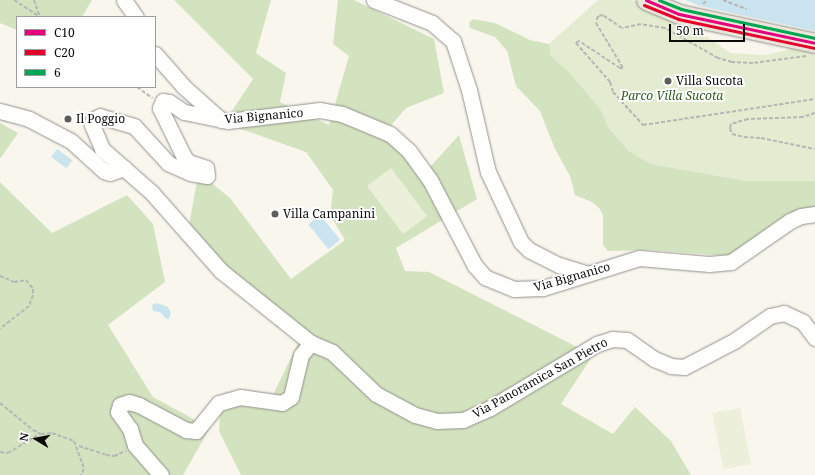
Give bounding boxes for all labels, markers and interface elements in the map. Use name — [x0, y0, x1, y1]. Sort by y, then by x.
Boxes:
legend — [16, 16, 156, 88]
scale bar — [671, 16, 747, 42]
text: 50 m — [676, 22, 704, 39]
text: C10 — [54, 24, 75, 41]
text: C20 — [54, 44, 75, 61]
text: 6 — [54, 64, 61, 81]
place label: Villa Sucota — [676, 74, 743, 88]
marker: Villa Sucota — [663, 76, 673, 86]
park label: Parco Villa Sucota — [621, 89, 723, 103]
street label: Via Bignanico — [224, 105, 304, 127]
place label: Il Poggio — [76, 112, 125, 126]
marker: Il Poggio — [63, 114, 73, 124]
place label: Villa Campanini — [283, 207, 375, 221]
marker: Villa Campanini — [270, 209, 280, 219]
street label: Via Bignanico — [532, 259, 612, 295]
street label: Via Panoramica San Pietro — [470, 335, 610, 421]
north arrow — [16, 419, 56, 459]
text: N — [16, 431, 32, 442]

